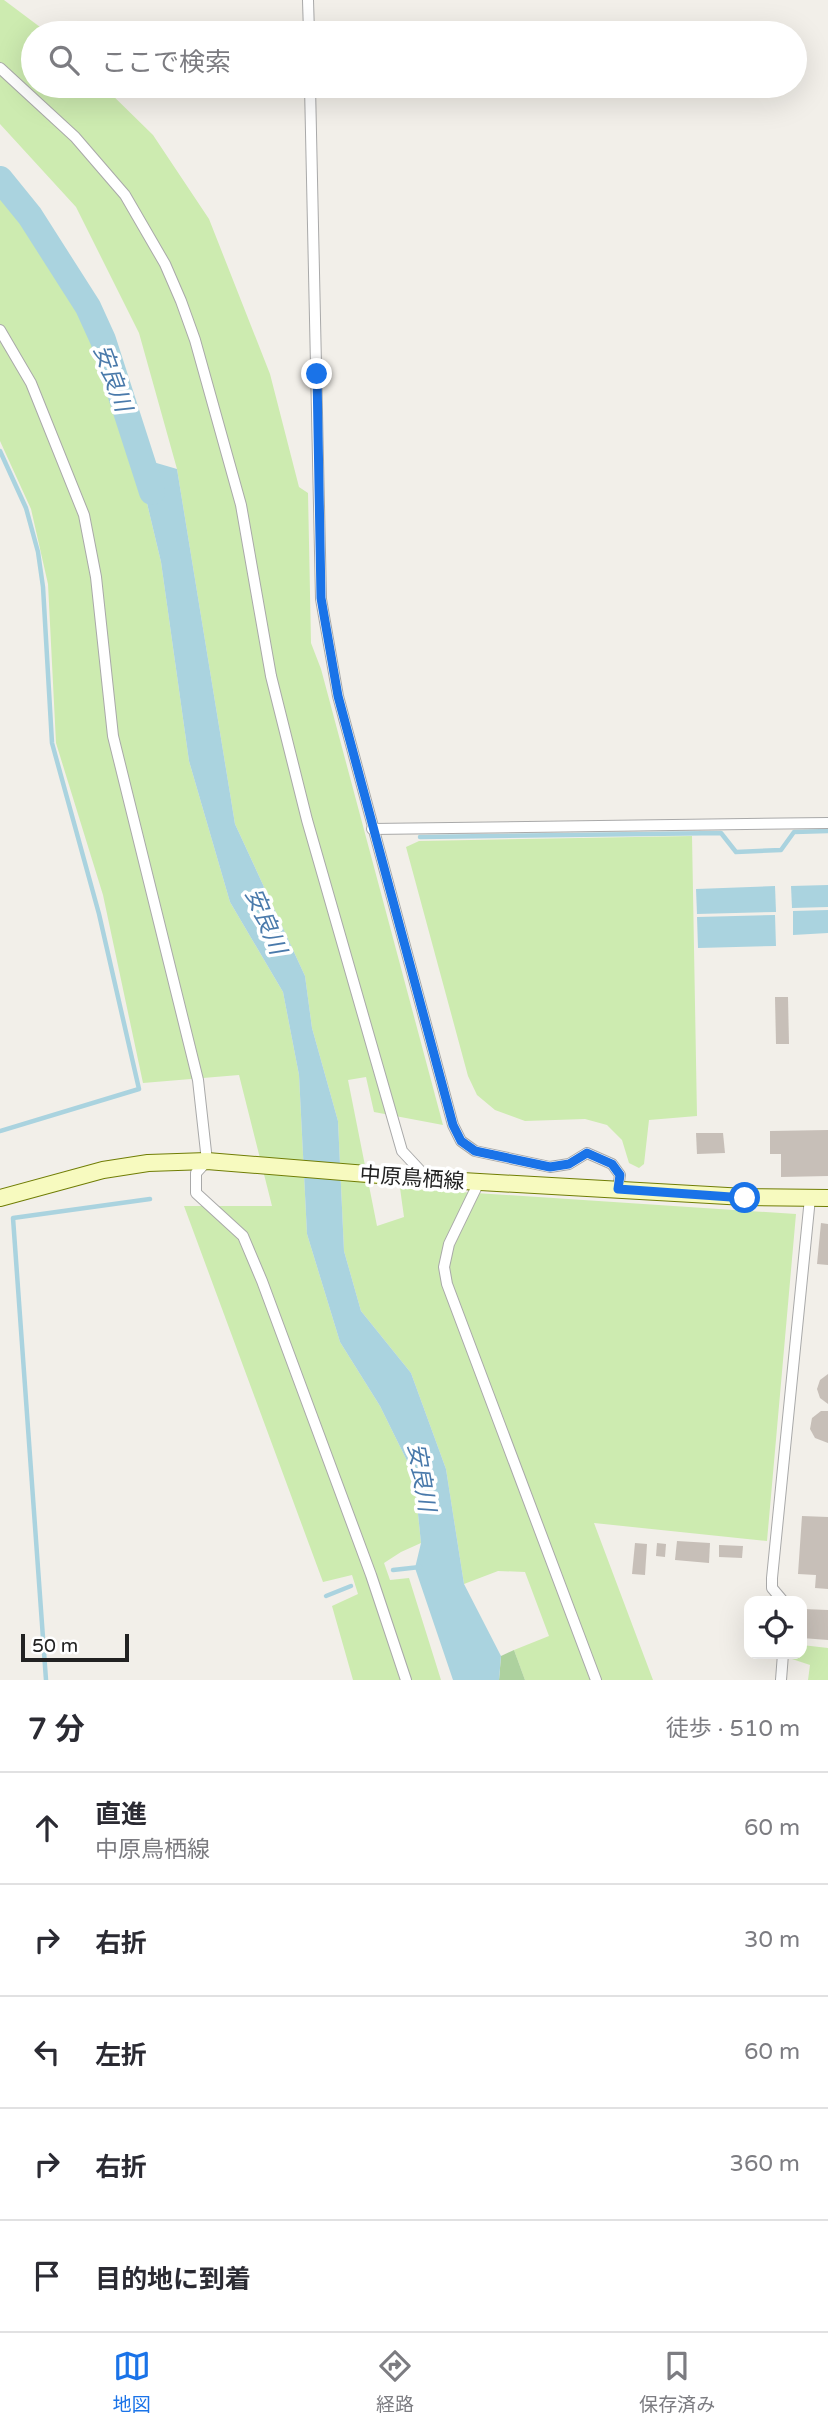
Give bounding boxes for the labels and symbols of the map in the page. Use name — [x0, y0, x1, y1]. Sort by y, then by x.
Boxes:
water label: 安良川 — [87, 341, 138, 418]
route end — [301, 358, 332, 389]
water label: 安良川 — [239, 884, 293, 961]
street label: 中原鳥栖線 — [359, 1162, 465, 1195]
route start — [729, 1182, 760, 1213]
water label: 安良川 — [401, 1441, 441, 1517]
scale bar — [21, 1631, 130, 1663]

